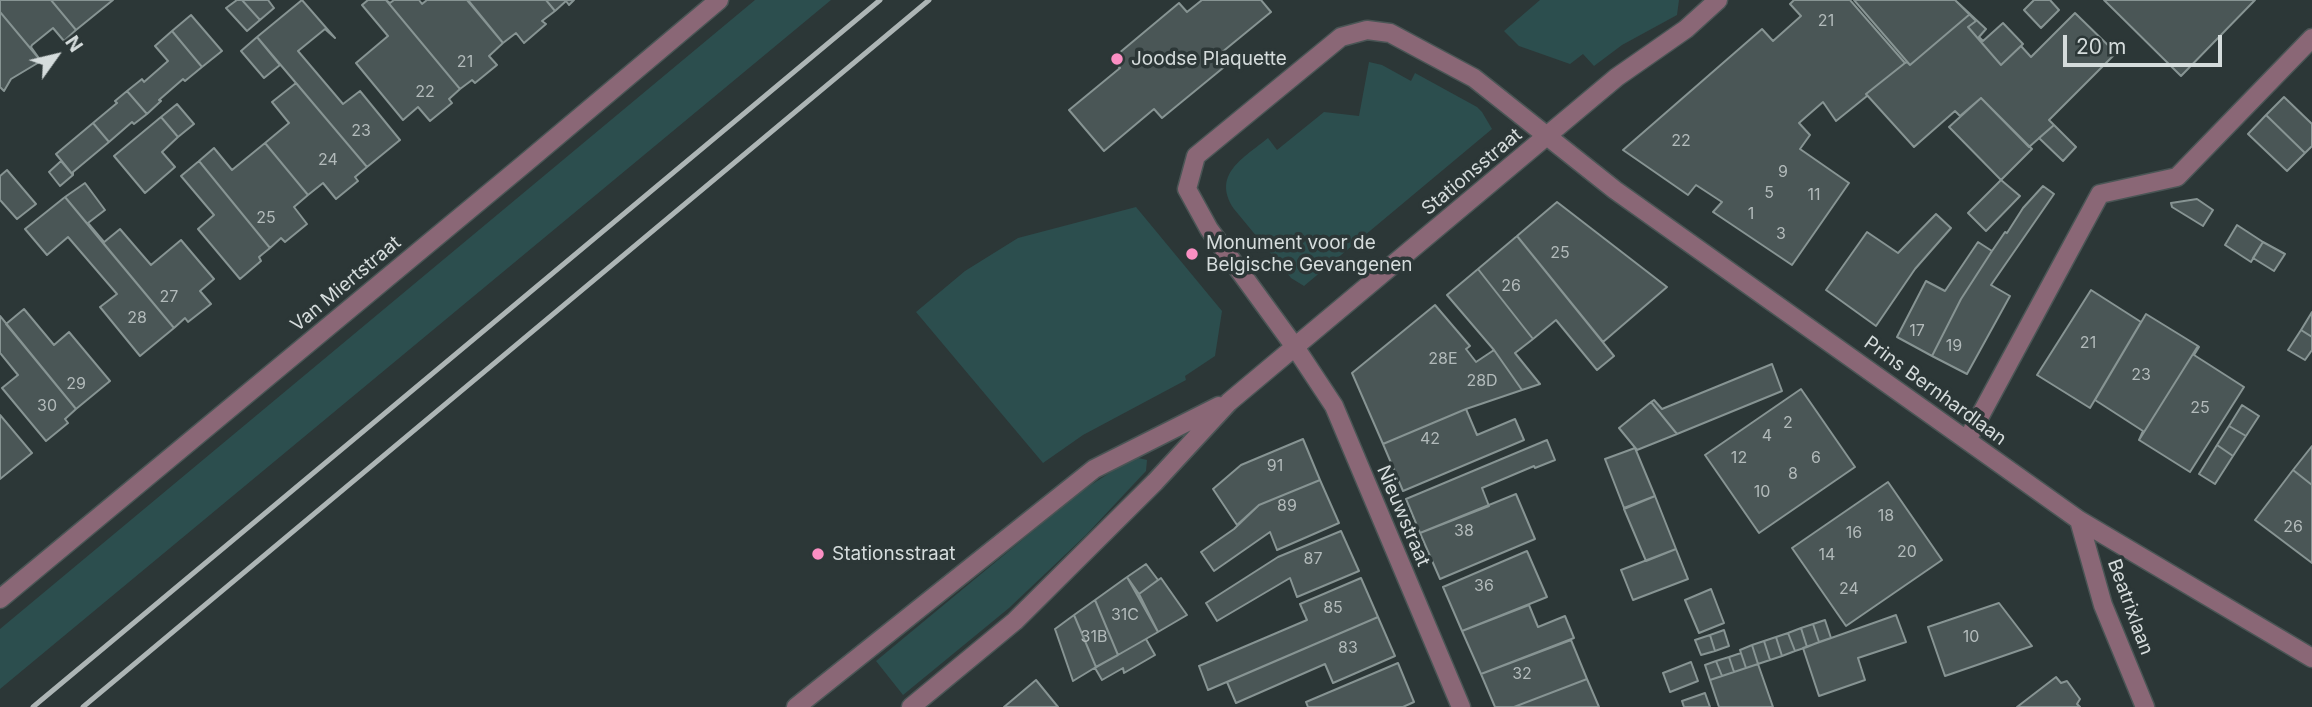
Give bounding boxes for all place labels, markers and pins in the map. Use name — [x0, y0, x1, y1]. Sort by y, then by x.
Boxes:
place label: Joodse Plaquette — [1131, 48, 1287, 70]
marker: Joodse Plaquette — [1109, 51, 1125, 67]
place label: Monument voor de Belgische Gevangenen — [1206, 232, 1413, 276]
marker: Monument voor de Belgische Gevangenen — [1184, 246, 1200, 262]
place label: Stationsstraat — [832, 543, 956, 565]
marker: Stationsstraat — [810, 546, 826, 562]

